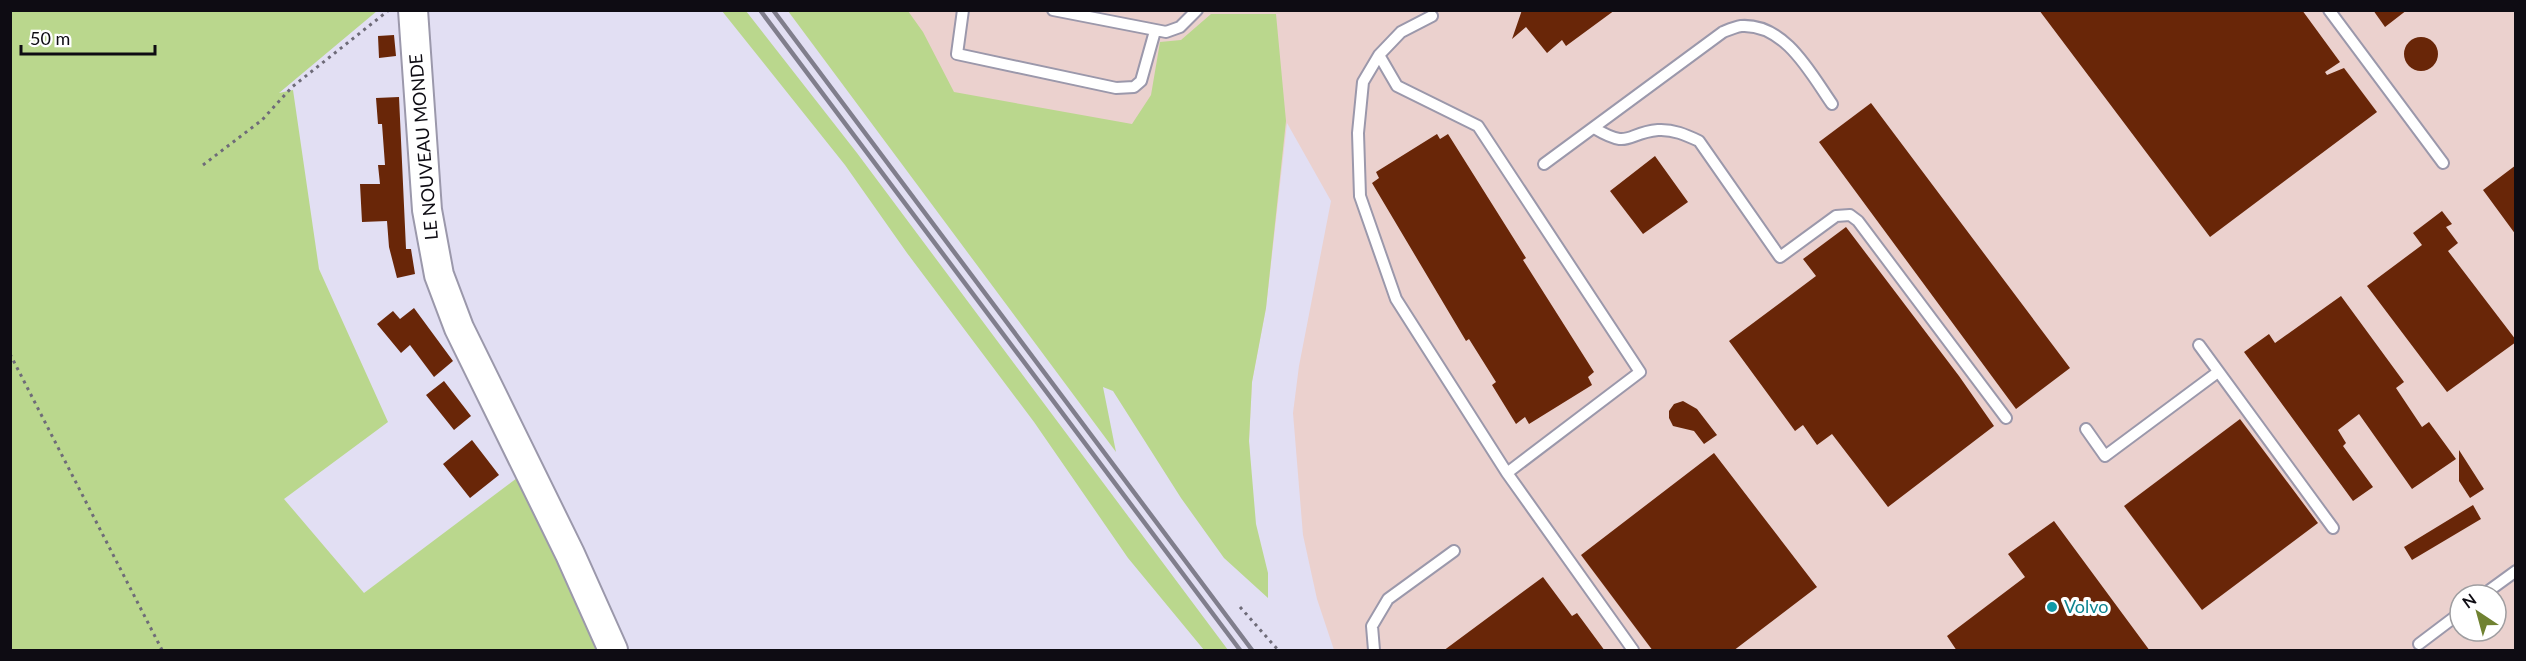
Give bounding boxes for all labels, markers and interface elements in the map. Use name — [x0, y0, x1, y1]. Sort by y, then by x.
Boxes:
scale bar — [21, 18, 154, 56]
text: 50 m — [30, 27, 70, 49]
street label: LE NOUVEAU MONDE — [404, 53, 442, 241]
north arrow — [2448, 583, 2508, 643]
text: N — [2458, 589, 2479, 612]
place label: Volvo — [2064, 595, 2109, 617]
marker: Volvo — [2045, 600, 2059, 614]

